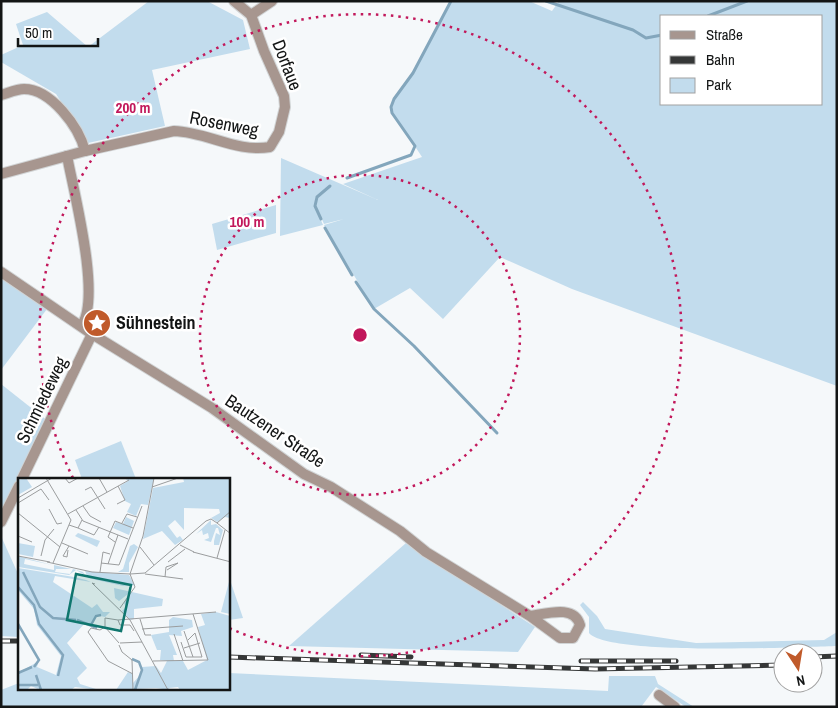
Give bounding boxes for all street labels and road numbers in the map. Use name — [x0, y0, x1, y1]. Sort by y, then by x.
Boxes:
street label: Dorfaue — [266, 36, 309, 94]
street label: Rosenweg — [187, 105, 261, 143]
street label: Schmiedeweg — [10, 352, 74, 447]
street label: Bautzener Straße — [220, 388, 330, 473]

